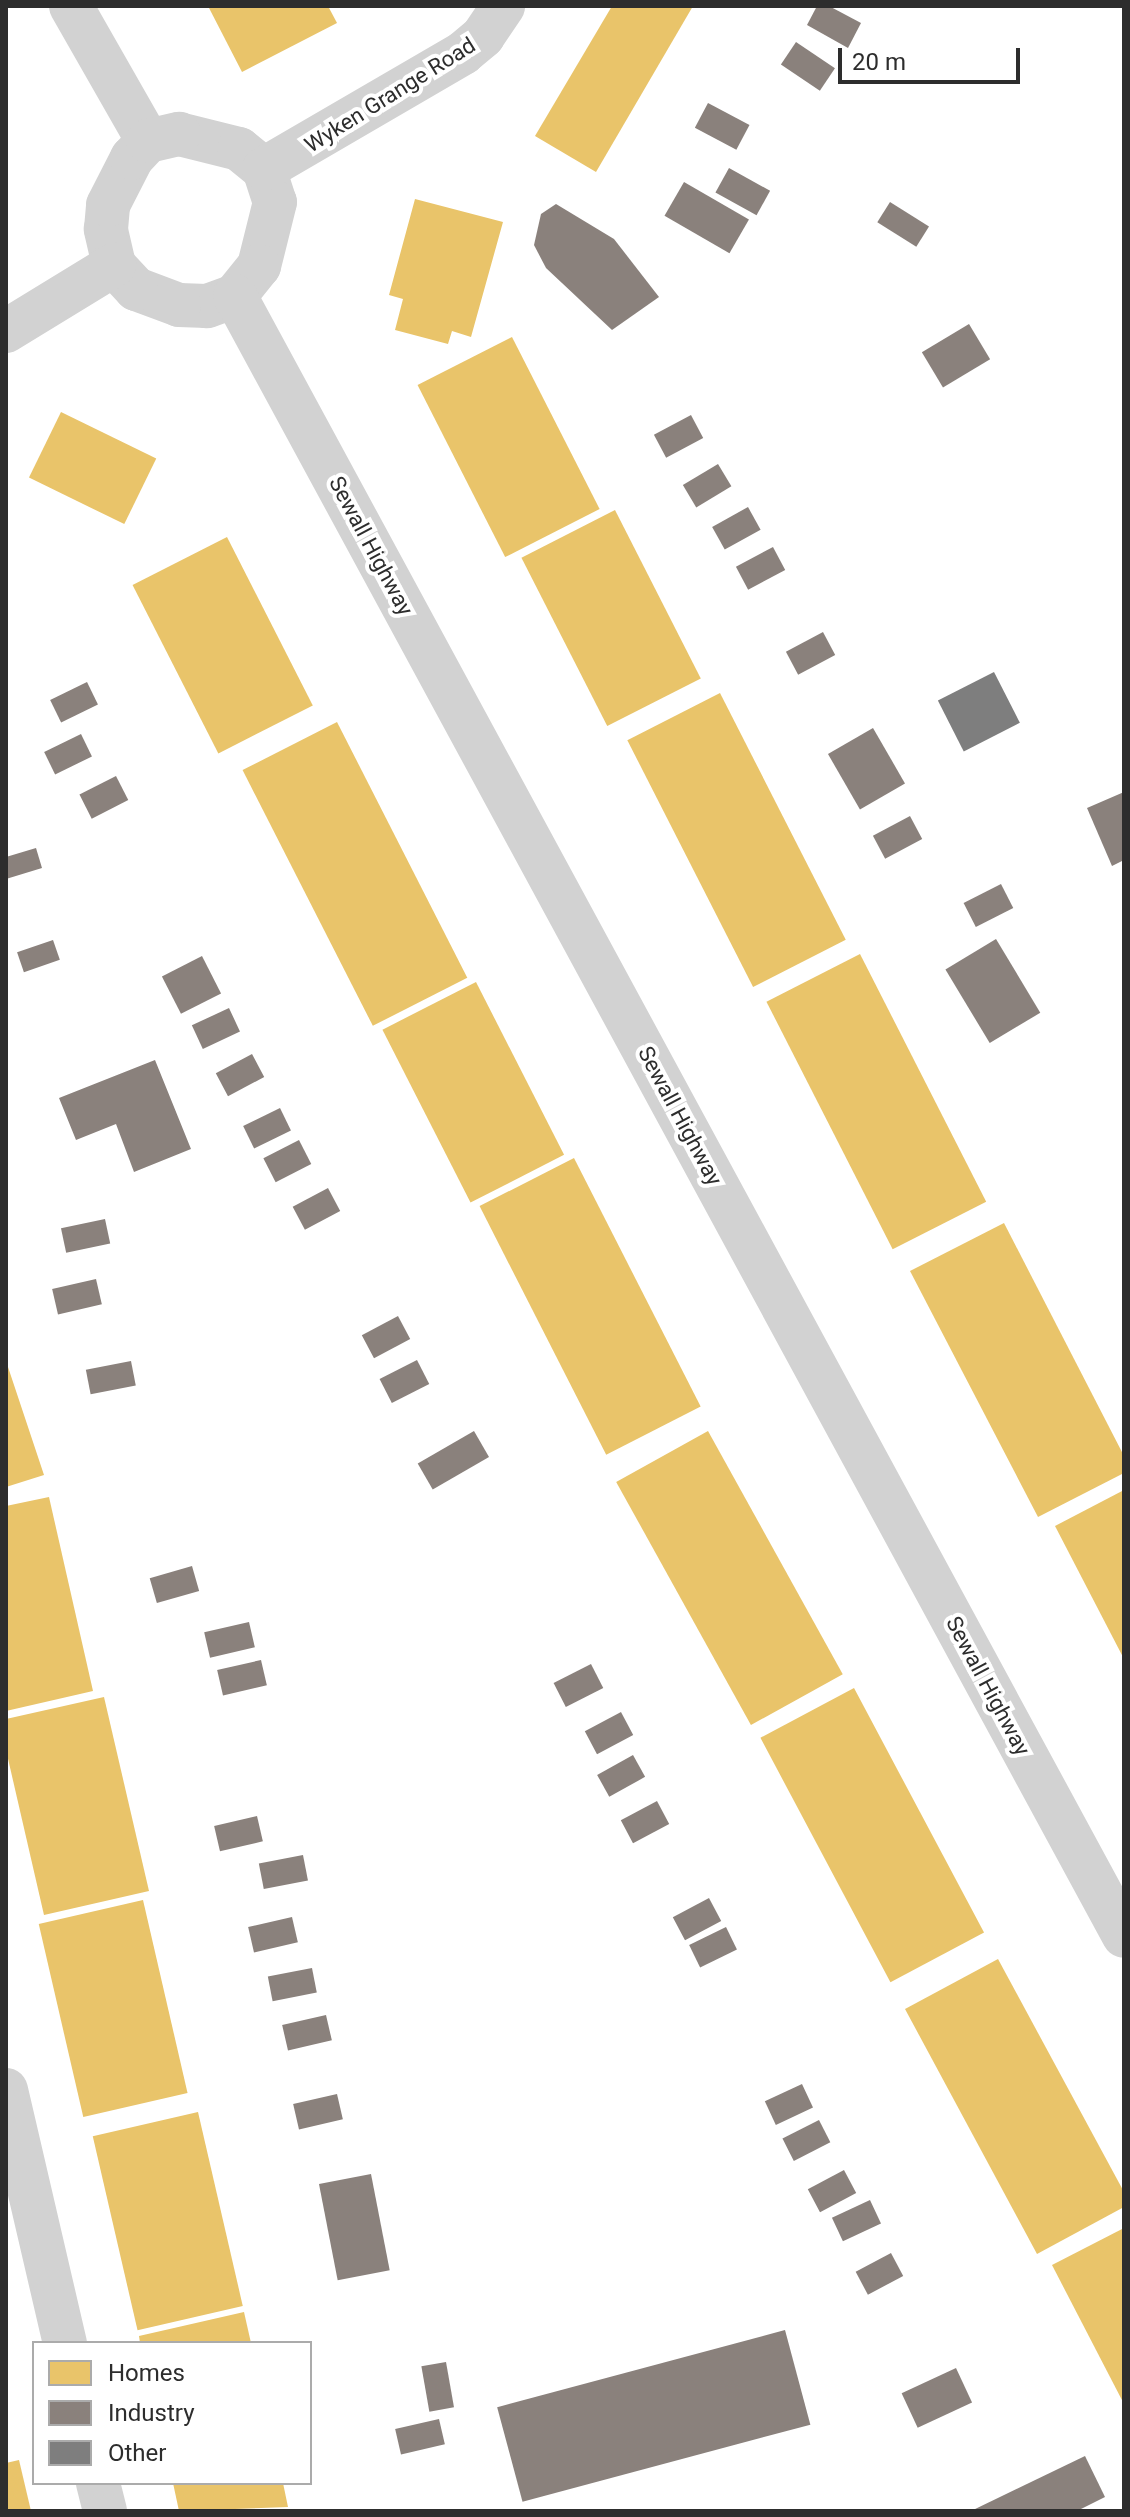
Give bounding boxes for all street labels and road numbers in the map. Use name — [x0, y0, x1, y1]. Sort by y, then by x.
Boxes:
street label: Wyken Grange Road — [300, 32, 480, 158]
street label: Sewall Highway — [323, 472, 419, 620]
street label: Sewall Highway — [632, 1042, 728, 1190]
street label: Sewall Highway — [940, 1612, 1036, 1760]

